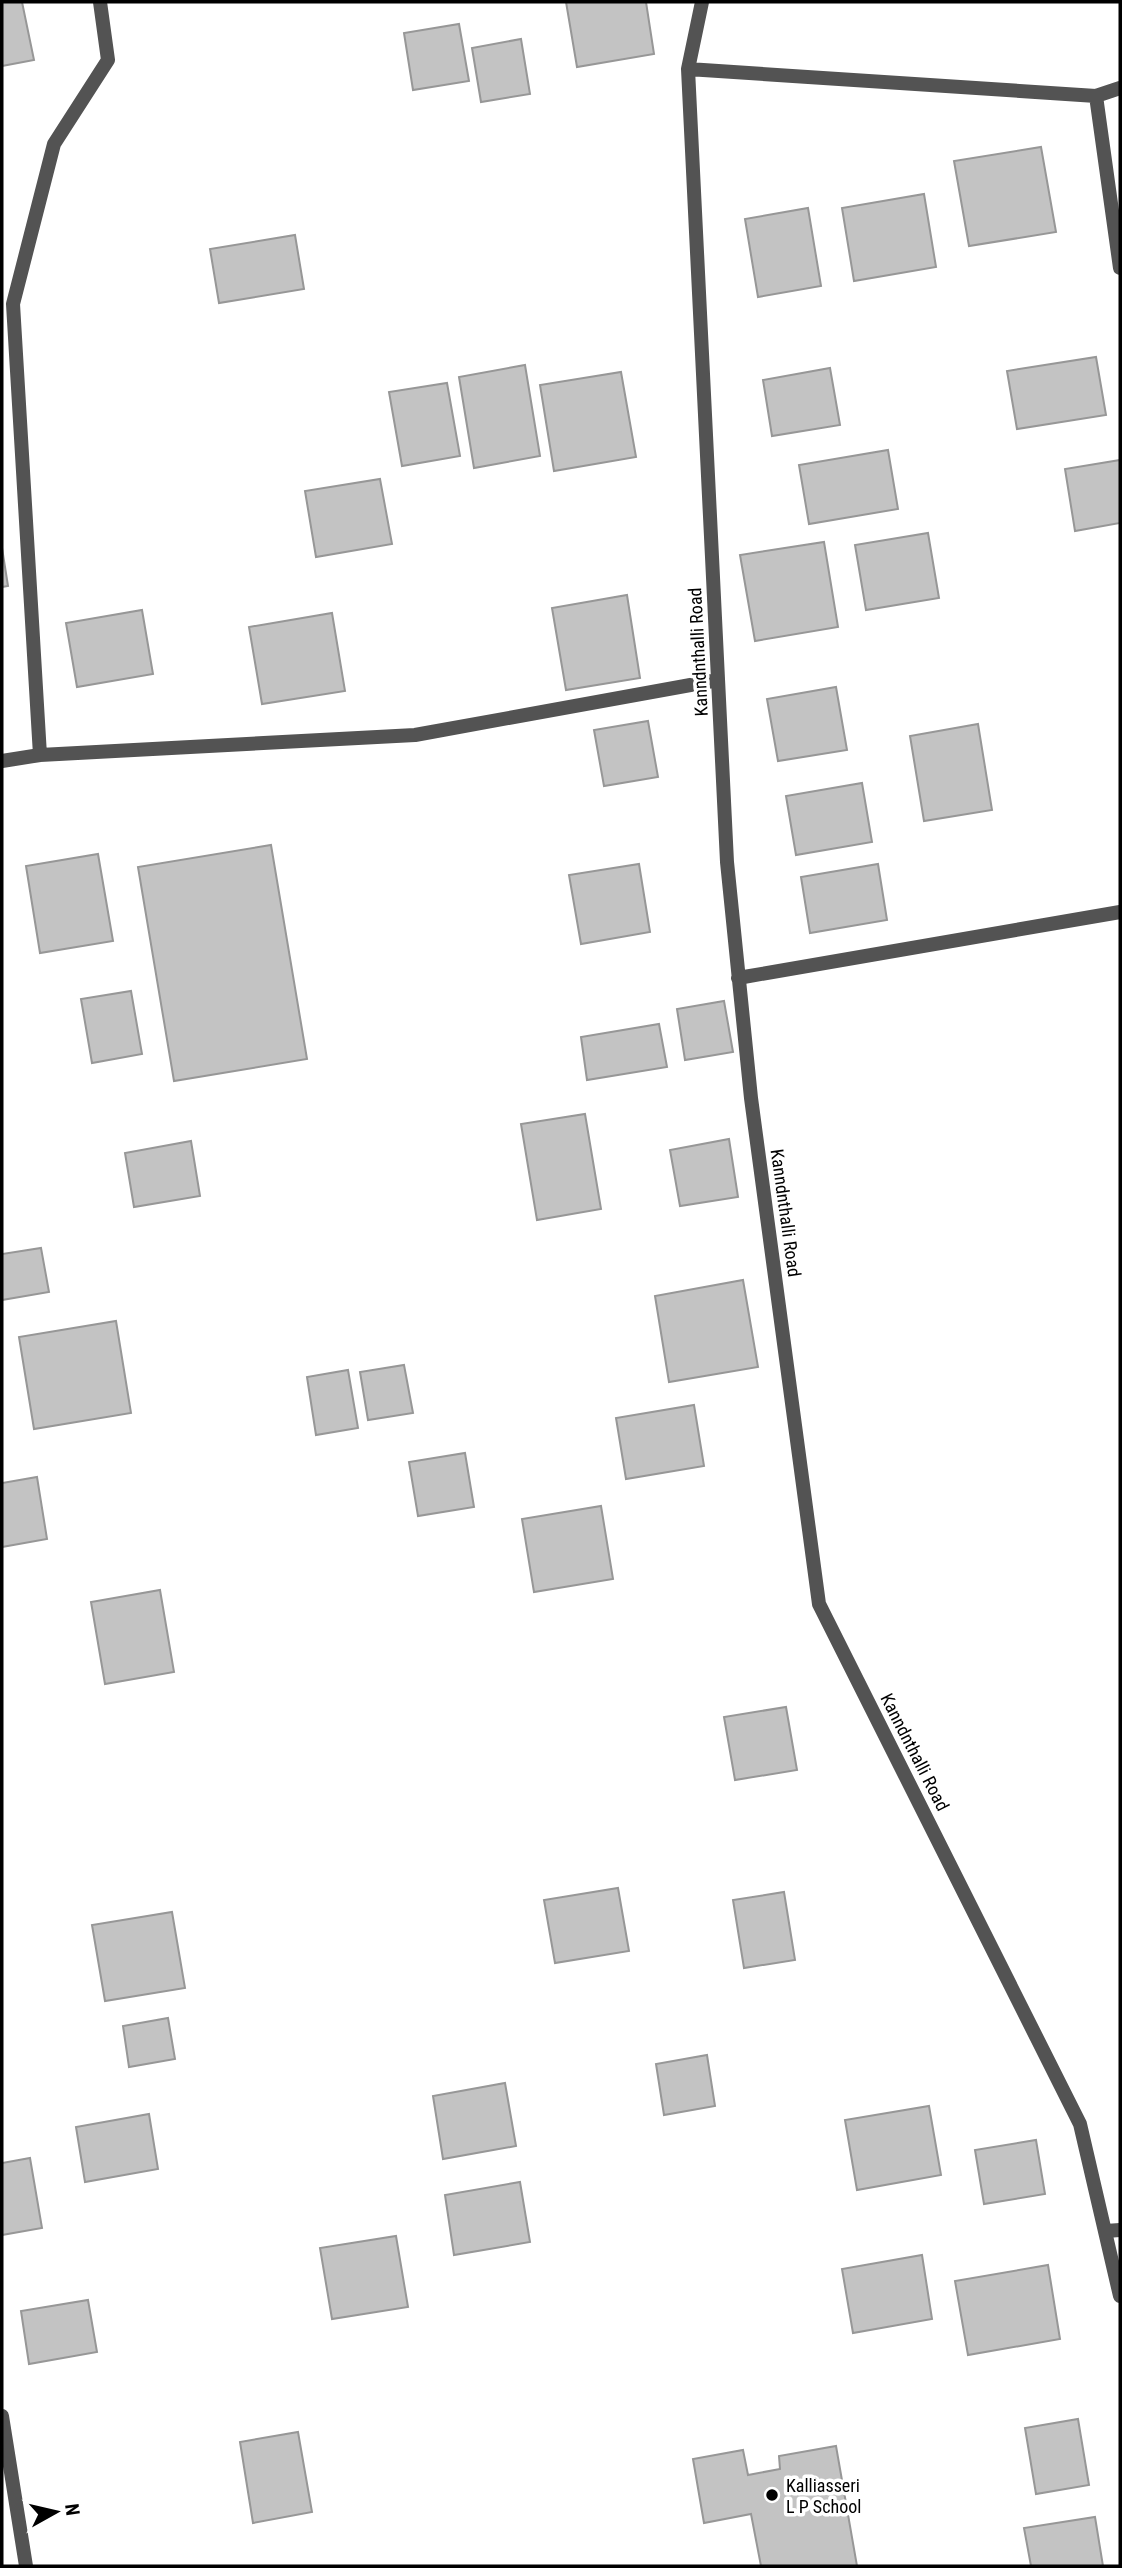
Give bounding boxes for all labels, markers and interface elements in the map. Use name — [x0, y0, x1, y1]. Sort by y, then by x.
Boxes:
street label: Kanndnthalli Road — [684, 587, 712, 717]
street label: Kanndnthalli Road — [767, 1148, 805, 1278]
street label: Kanndnthalli Road — [876, 1690, 954, 1814]
place label: Kalliasseri L P School — [786, 2475, 861, 2517]
north arrow — [21, 2477, 91, 2547]
marker: Kalliasseri L P School — [764, 2487, 780, 2503]
text: N — [60, 2502, 85, 2517]

